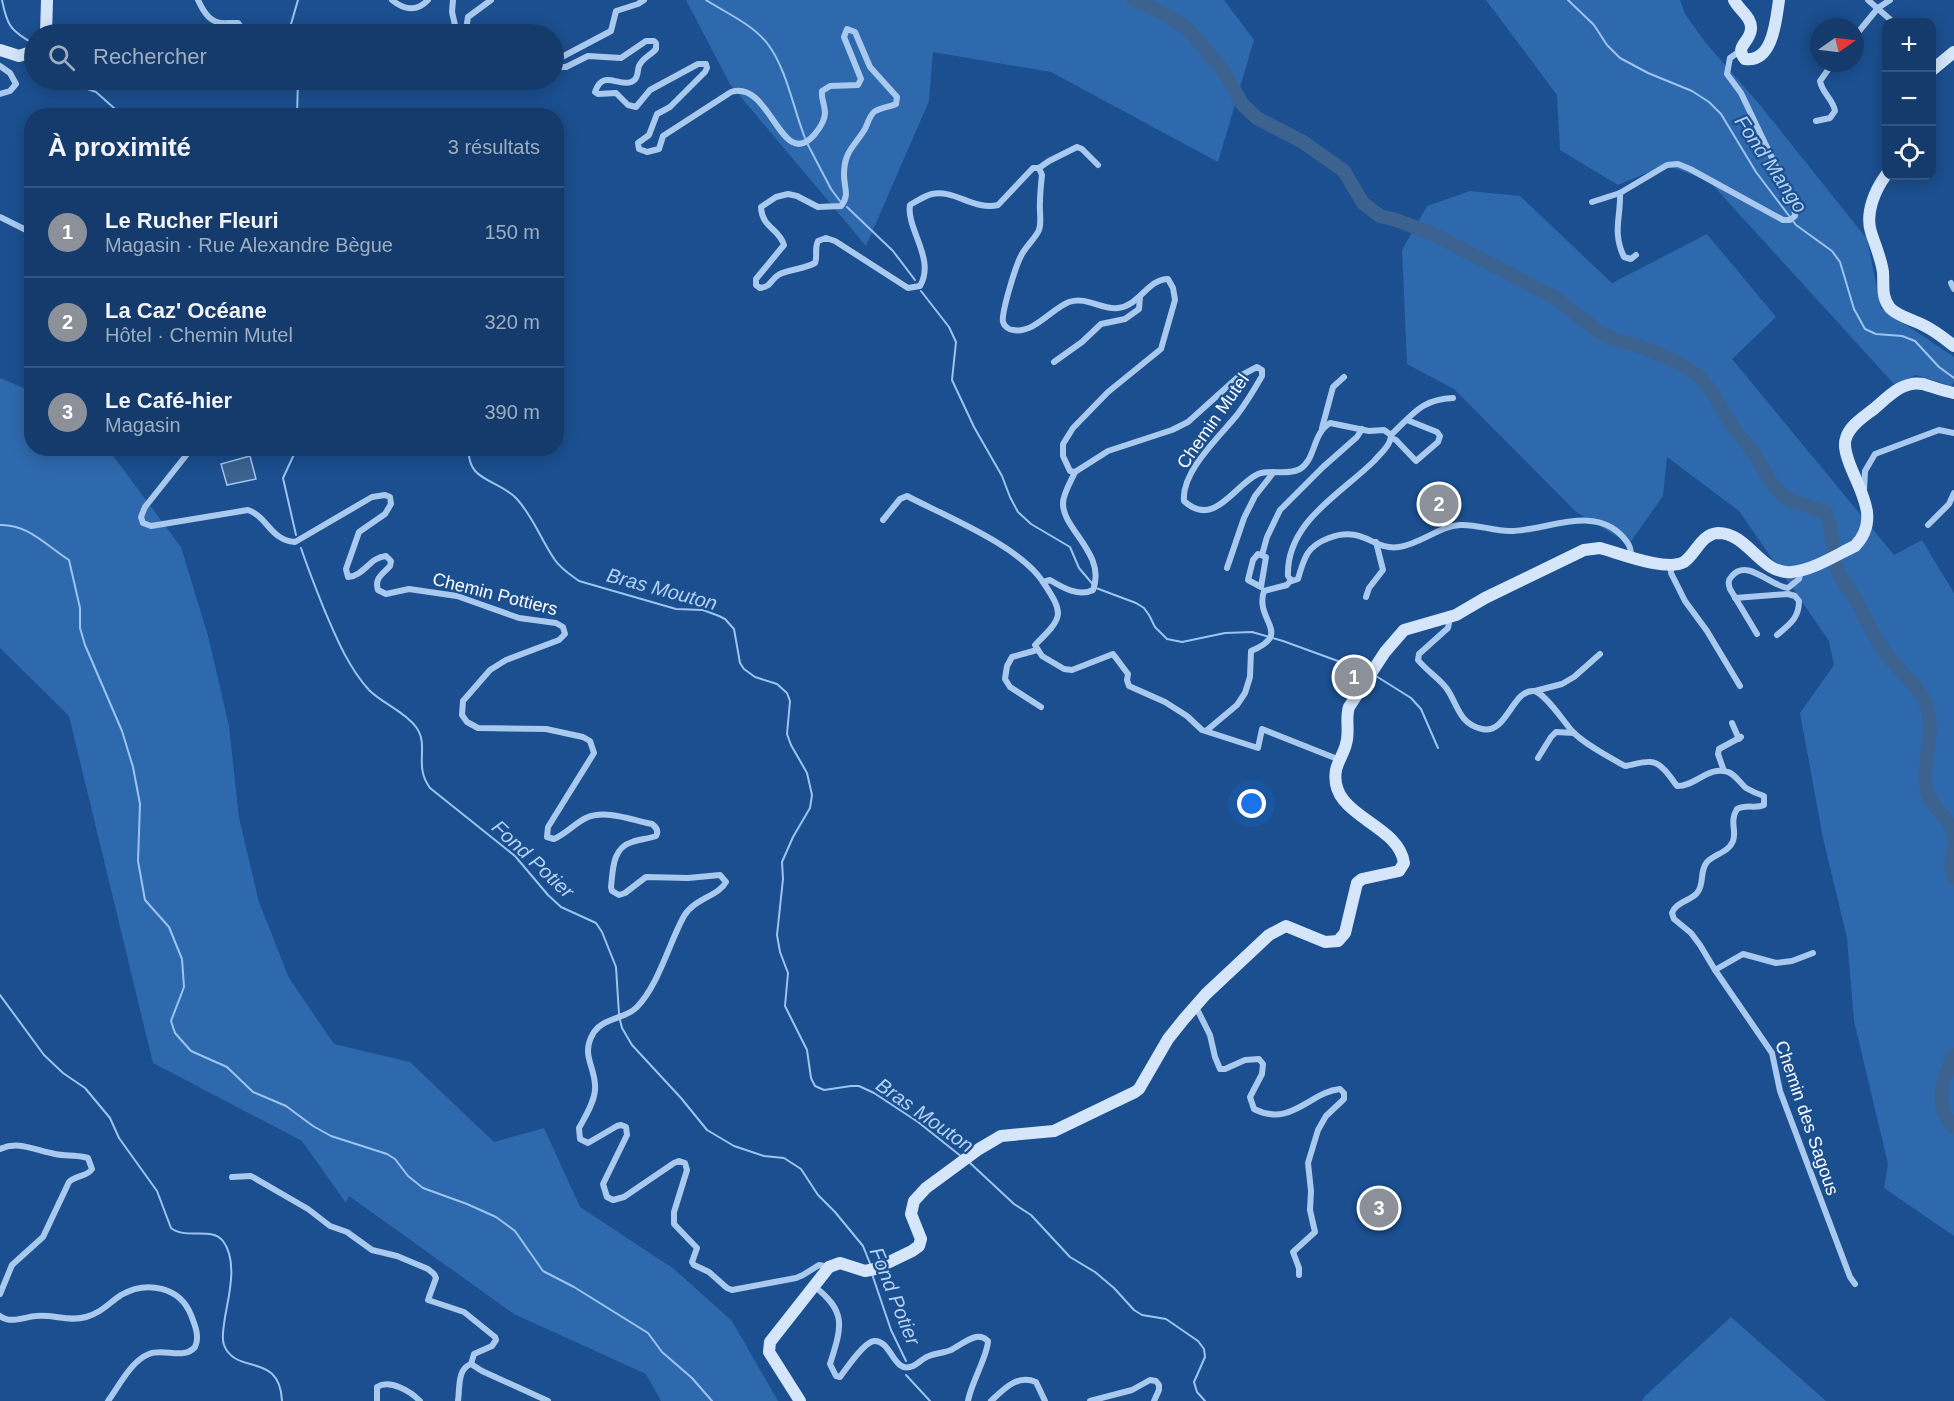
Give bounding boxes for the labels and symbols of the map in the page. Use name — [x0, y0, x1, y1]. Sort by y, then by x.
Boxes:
north arrow — [1810, 18, 1864, 72]
water label: Fond Mango — [1730, 111, 1812, 217]
street label: Chemin Mutel — [1173, 370, 1253, 472]
pin: 2 — [1420, 482, 1458, 526]
water label: Bras Mouton — [604, 564, 720, 614]
street label: Chemin Pottiers — [430, 569, 560, 619]
pin: 1 — [1334, 654, 1374, 700]
your location — [1237, 789, 1266, 818]
water label: Fond Potier — [488, 816, 579, 903]
street label: Chemin des Sagous — [1771, 1038, 1843, 1198]
water label: Bras Mouton — [872, 1073, 978, 1157]
pin: 3 — [1360, 1186, 1398, 1230]
water label: Fond Potier — [865, 1244, 925, 1349]

